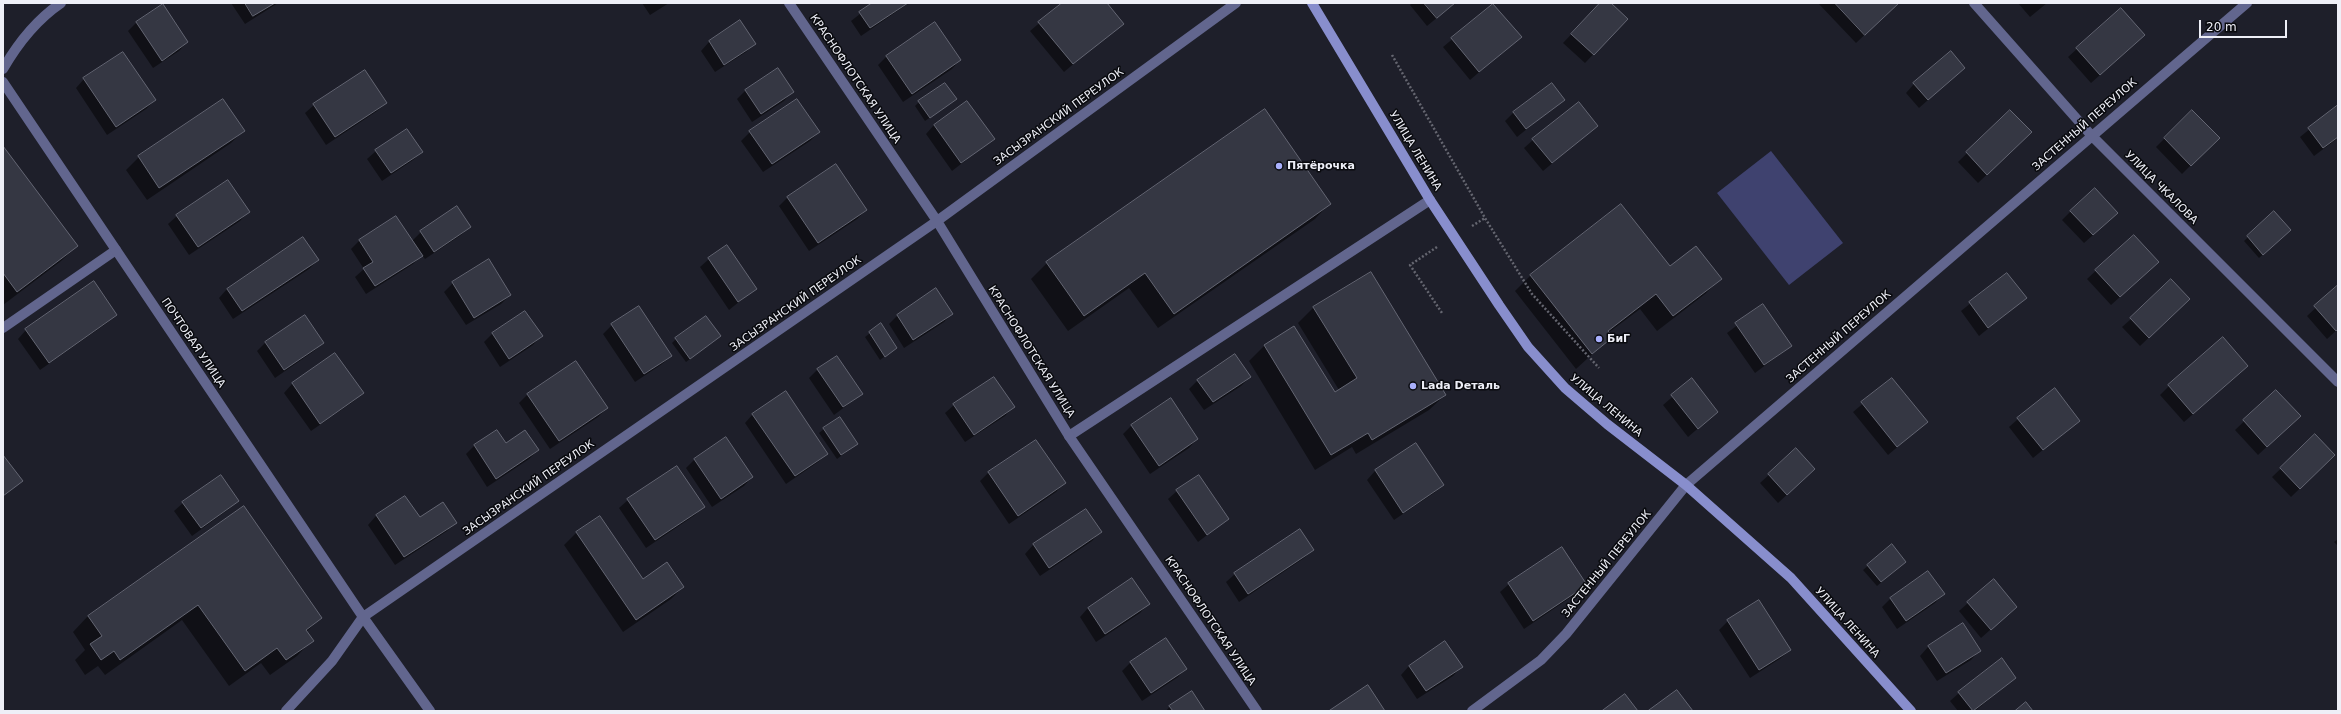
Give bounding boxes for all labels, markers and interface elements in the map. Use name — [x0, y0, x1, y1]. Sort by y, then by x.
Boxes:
street label: КРАСНОФЛОТСКАЯ УЛИЦА — [807, 12, 903, 146]
scale bar — [2201, 12, 2289, 38]
text: 20 m — [2206, 20, 2237, 34]
street label: ЗАСЫЗРАНСКИЙ ПЕРЕУЛОК — [992, 65, 1126, 169]
street label: ЗАСТЕННЫЙ ПЕРЕУЛОК — [2030, 76, 2140, 174]
street label: УЛИЦА ЛЕНИНА — [1386, 109, 1444, 193]
street label: УЛИЦА ЧКАЛОВА — [2122, 149, 2200, 227]
place label: Пятёрочка — [1287, 159, 1355, 173]
marker: Пятёрочка — [1274, 161, 1284, 171]
street label: ЗАСЫЗРАНСКИЙ ПЕРЕУЛОК — [728, 254, 864, 354]
street label: КРАСНОФЛОТСКАЯ УЛИЦА — [985, 284, 1077, 420]
street label: ЗАСТЕННЫЙ ПЕРЕУЛОК — [1784, 288, 1894, 386]
street label: ПОЧТОВАЯ УЛИЦА — [158, 296, 228, 390]
place label: БиГ — [1607, 332, 1630, 346]
marker: БиГ — [1594, 334, 1604, 344]
street label: УЛИЦА ЛЕНИНА — [1567, 372, 1645, 440]
place label: Lada Dеталь — [1421, 379, 1500, 393]
marker: Lada Dеталь — [1408, 381, 1418, 391]
street label: ЗАСЫЗРАНСКИЙ ПЕРЕУЛОК — [461, 438, 597, 538]
street label: ЗАСТЕННЫЙ ПЕРЕУЛОК — [1560, 508, 1654, 620]
street label: КРАСНОФЛОТСКАЯ УЛИЦА — [1162, 554, 1258, 688]
street label: УЛИЦА ЛЕНИНА — [1812, 585, 1882, 661]

